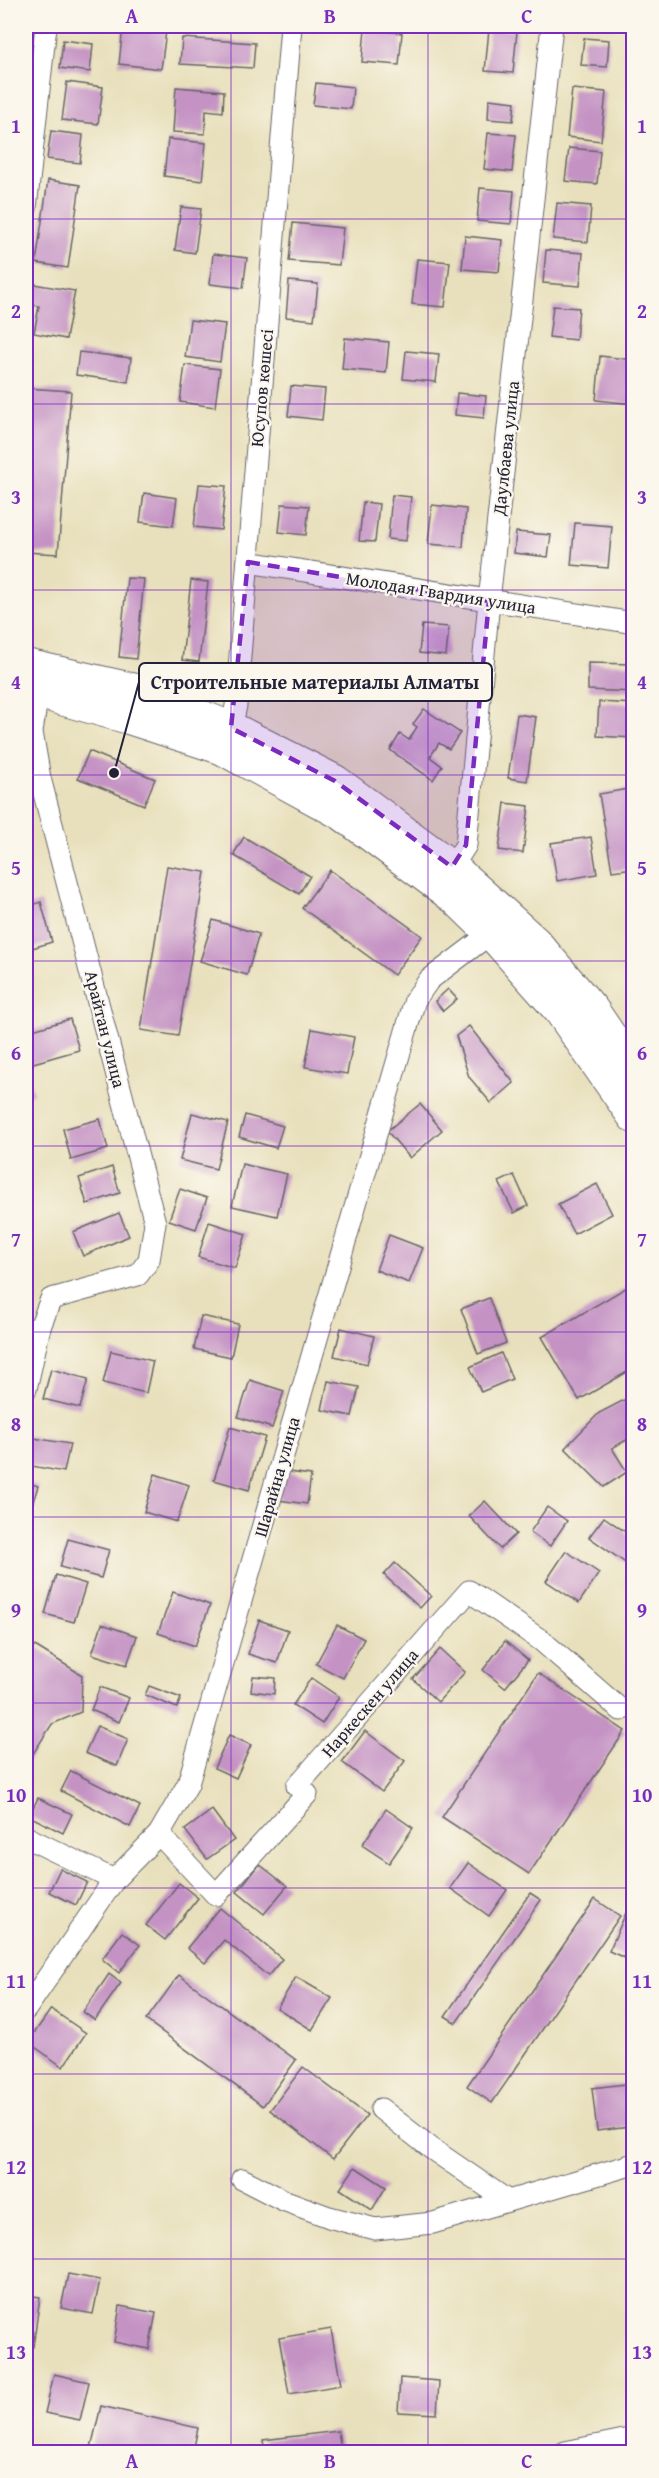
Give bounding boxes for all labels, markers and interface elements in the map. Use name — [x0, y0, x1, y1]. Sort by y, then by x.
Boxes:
text: A — [126, 1, 139, 30]
text: B — [324, 1, 336, 30]
text: C — [521, 1, 533, 30]
text: 1 — [11, 111, 21, 140]
text: 1 — [637, 111, 647, 140]
text: 2 — [11, 296, 21, 325]
text: 2 — [637, 296, 647, 325]
street label: Юсупов көшесі — [243, 328, 280, 448]
street label: Даулбаева улица — [485, 379, 526, 518]
text: 3 — [11, 482, 21, 511]
text: 3 — [637, 482, 647, 511]
street label: Молодая Гвардия улица — [344, 564, 538, 621]
callout: Строительные материалы Алматы — [139, 663, 492, 701]
text: 4 — [11, 667, 21, 696]
text: Строительные материалы Алматы — [151, 667, 480, 696]
text: 4 — [637, 667, 647, 696]
text: 5 — [11, 853, 21, 882]
text: 5 — [637, 853, 647, 882]
street label: Арайтан улица — [78, 967, 133, 1091]
text: 6 — [11, 1038, 21, 1067]
text: 6 — [637, 1038, 647, 1067]
text: 7 — [11, 1224, 21, 1253]
text: 7 — [637, 1224, 647, 1253]
text: 8 — [11, 1409, 21, 1438]
text: 8 — [637, 1409, 647, 1438]
street label: Шарайна улица — [246, 1413, 307, 1540]
text: 9 — [11, 1595, 21, 1624]
text: 9 — [637, 1595, 647, 1624]
street label: Наркескен улица — [315, 1642, 425, 1763]
text: 10 — [6, 1780, 26, 1809]
text: 10 — [632, 1780, 652, 1809]
text: 11 — [6, 1966, 26, 1995]
text: 11 — [632, 1966, 652, 1995]
text: 12 — [6, 2152, 26, 2181]
text: 12 — [632, 2152, 652, 2181]
text: 13 — [6, 2337, 26, 2366]
text: 13 — [632, 2337, 652, 2366]
text: A — [126, 2446, 139, 2475]
text: B — [324, 2446, 336, 2475]
text: C — [521, 2446, 533, 2475]

